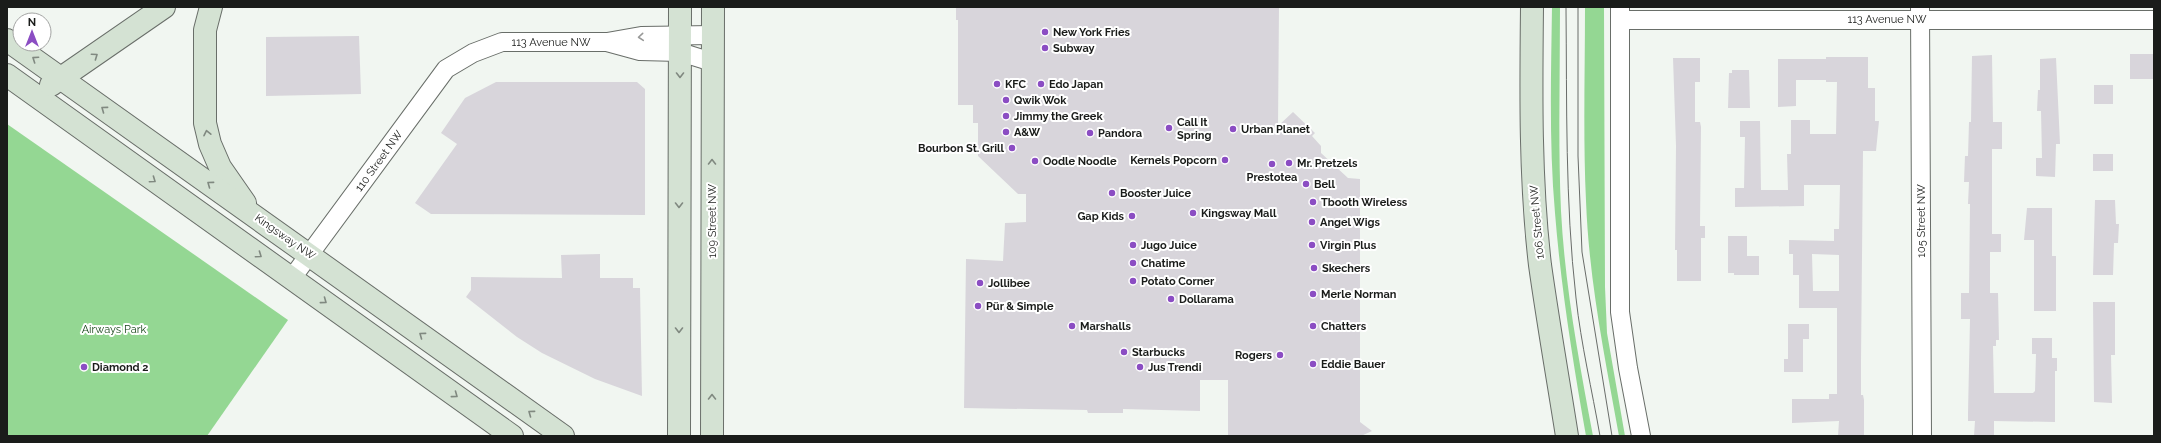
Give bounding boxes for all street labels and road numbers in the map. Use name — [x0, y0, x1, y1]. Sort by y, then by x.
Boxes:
street label: 113 Avenue NW — [1847, 13, 1927, 26]
street label: 113 Avenue NW — [511, 36, 591, 49]
street label: 110 Street NW — [353, 128, 406, 194]
street label: 109 Street NW — [706, 184, 719, 258]
street label: 106 Street NW — [1527, 184, 1547, 260]
street label: 105 Street NW — [1915, 184, 1928, 258]
street label: Kingsway NW — [252, 211, 318, 263]

